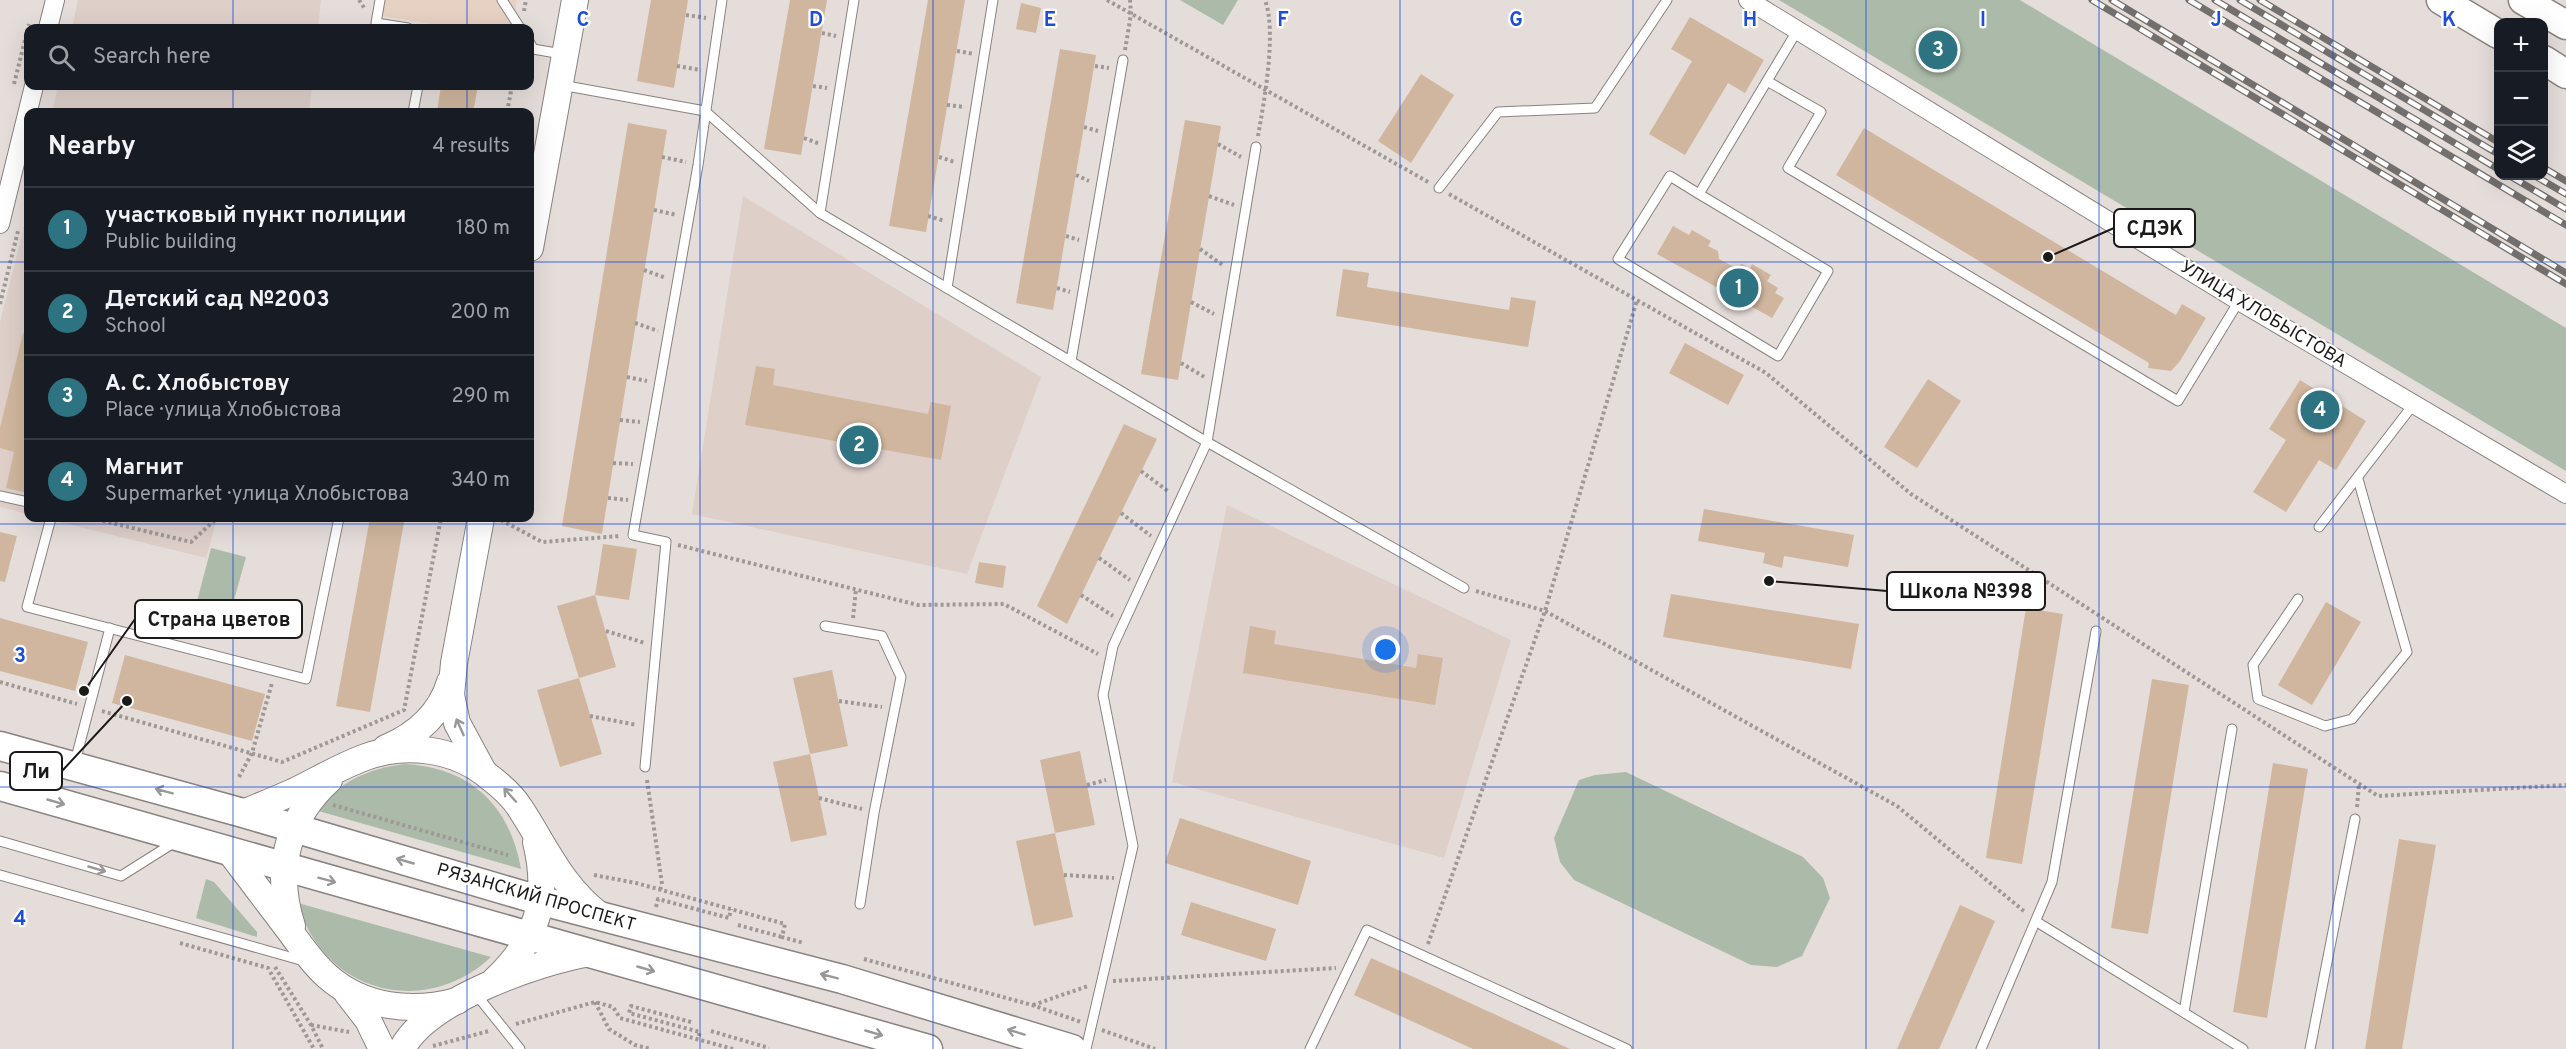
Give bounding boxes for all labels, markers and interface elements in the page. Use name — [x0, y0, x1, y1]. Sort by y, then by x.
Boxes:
text: C — [577, 8, 589, 34]
text: D — [809, 8, 823, 34]
text: E — [1044, 8, 1056, 34]
text: F — [1277, 8, 1289, 34]
text: G — [1509, 8, 1523, 34]
text: H — [1743, 8, 1757, 34]
text: I — [1980, 8, 1986, 34]
text: J — [2210, 8, 2222, 34]
text: K — [2442, 8, 2456, 34]
map controls — [2494, 18, 2548, 180]
button: + — [2494, 18, 2548, 72]
search box — [24, 24, 534, 90]
pin: 3 — [1918, 28, 1958, 72]
icon: search — [45, 41, 78, 74]
text: Search here — [93, 44, 211, 71]
button: − — [2494, 72, 2548, 126]
button: layers — [2494, 126, 2548, 180]
text: Nearby — [48, 131, 136, 164]
text: 4 results — [433, 134, 510, 160]
text: участковый пункт полиции — [105, 203, 406, 230]
callout: СДЭК — [2114, 209, 2195, 247]
text: 1 — [64, 216, 72, 242]
text: 180 m — [456, 216, 510, 242]
text: СДЭК — [2126, 217, 2184, 243]
text: Public building — [105, 230, 237, 256]
street label: УЛИЦА ХЛОБЫСТОВА — [2176, 256, 2350, 374]
pin: 1 — [1720, 266, 1758, 310]
text: Детский сад №2003 — [105, 287, 330, 314]
text: 2 — [61, 300, 74, 326]
text: 200 m — [451, 300, 510, 326]
text: School — [105, 314, 166, 340]
text: А. С. Хлобыстову — [105, 371, 290, 398]
text: 3 — [62, 384, 74, 410]
text: 290 m — [452, 384, 510, 410]
pin: 4 — [2300, 388, 2340, 432]
text: Place · улица Хлобыстова — [105, 398, 341, 424]
pin: 2 — [840, 422, 878, 468]
text: Магнит — [105, 455, 183, 482]
text: 4 — [61, 468, 74, 494]
text: 340 m — [451, 468, 510, 494]
text: Supermarket · улица Хлобыстова — [105, 482, 409, 508]
callout: Школа №398 — [1887, 572, 2045, 610]
text: Школа №398 — [1899, 580, 2033, 606]
callout: Страна цветов — [135, 600, 302, 638]
text: Страна цветов — [147, 608, 291, 634]
your location — [1371, 635, 1400, 664]
text: 3 — [14, 644, 26, 670]
one-way arrow — [453, 719, 465, 737]
callout: Ли — [10, 752, 62, 790]
text: Ли — [22, 760, 50, 786]
one-way arrow — [155, 785, 174, 796]
one-way arrow — [503, 788, 517, 803]
one-way arrow — [46, 797, 65, 809]
one-way arrow — [396, 855, 415, 866]
street label: РЯЗАНСКИЙ ПРОСПЕКТ — [434, 857, 639, 937]
one-way arrow — [87, 864, 106, 875]
one-way arrow — [317, 875, 336, 886]
text: 4 — [14, 907, 26, 933]
one-way arrow — [636, 964, 655, 975]
one-way arrow — [820, 970, 839, 982]
one-way arrow — [1007, 1026, 1026, 1037]
one-way arrow — [864, 1028, 883, 1039]

